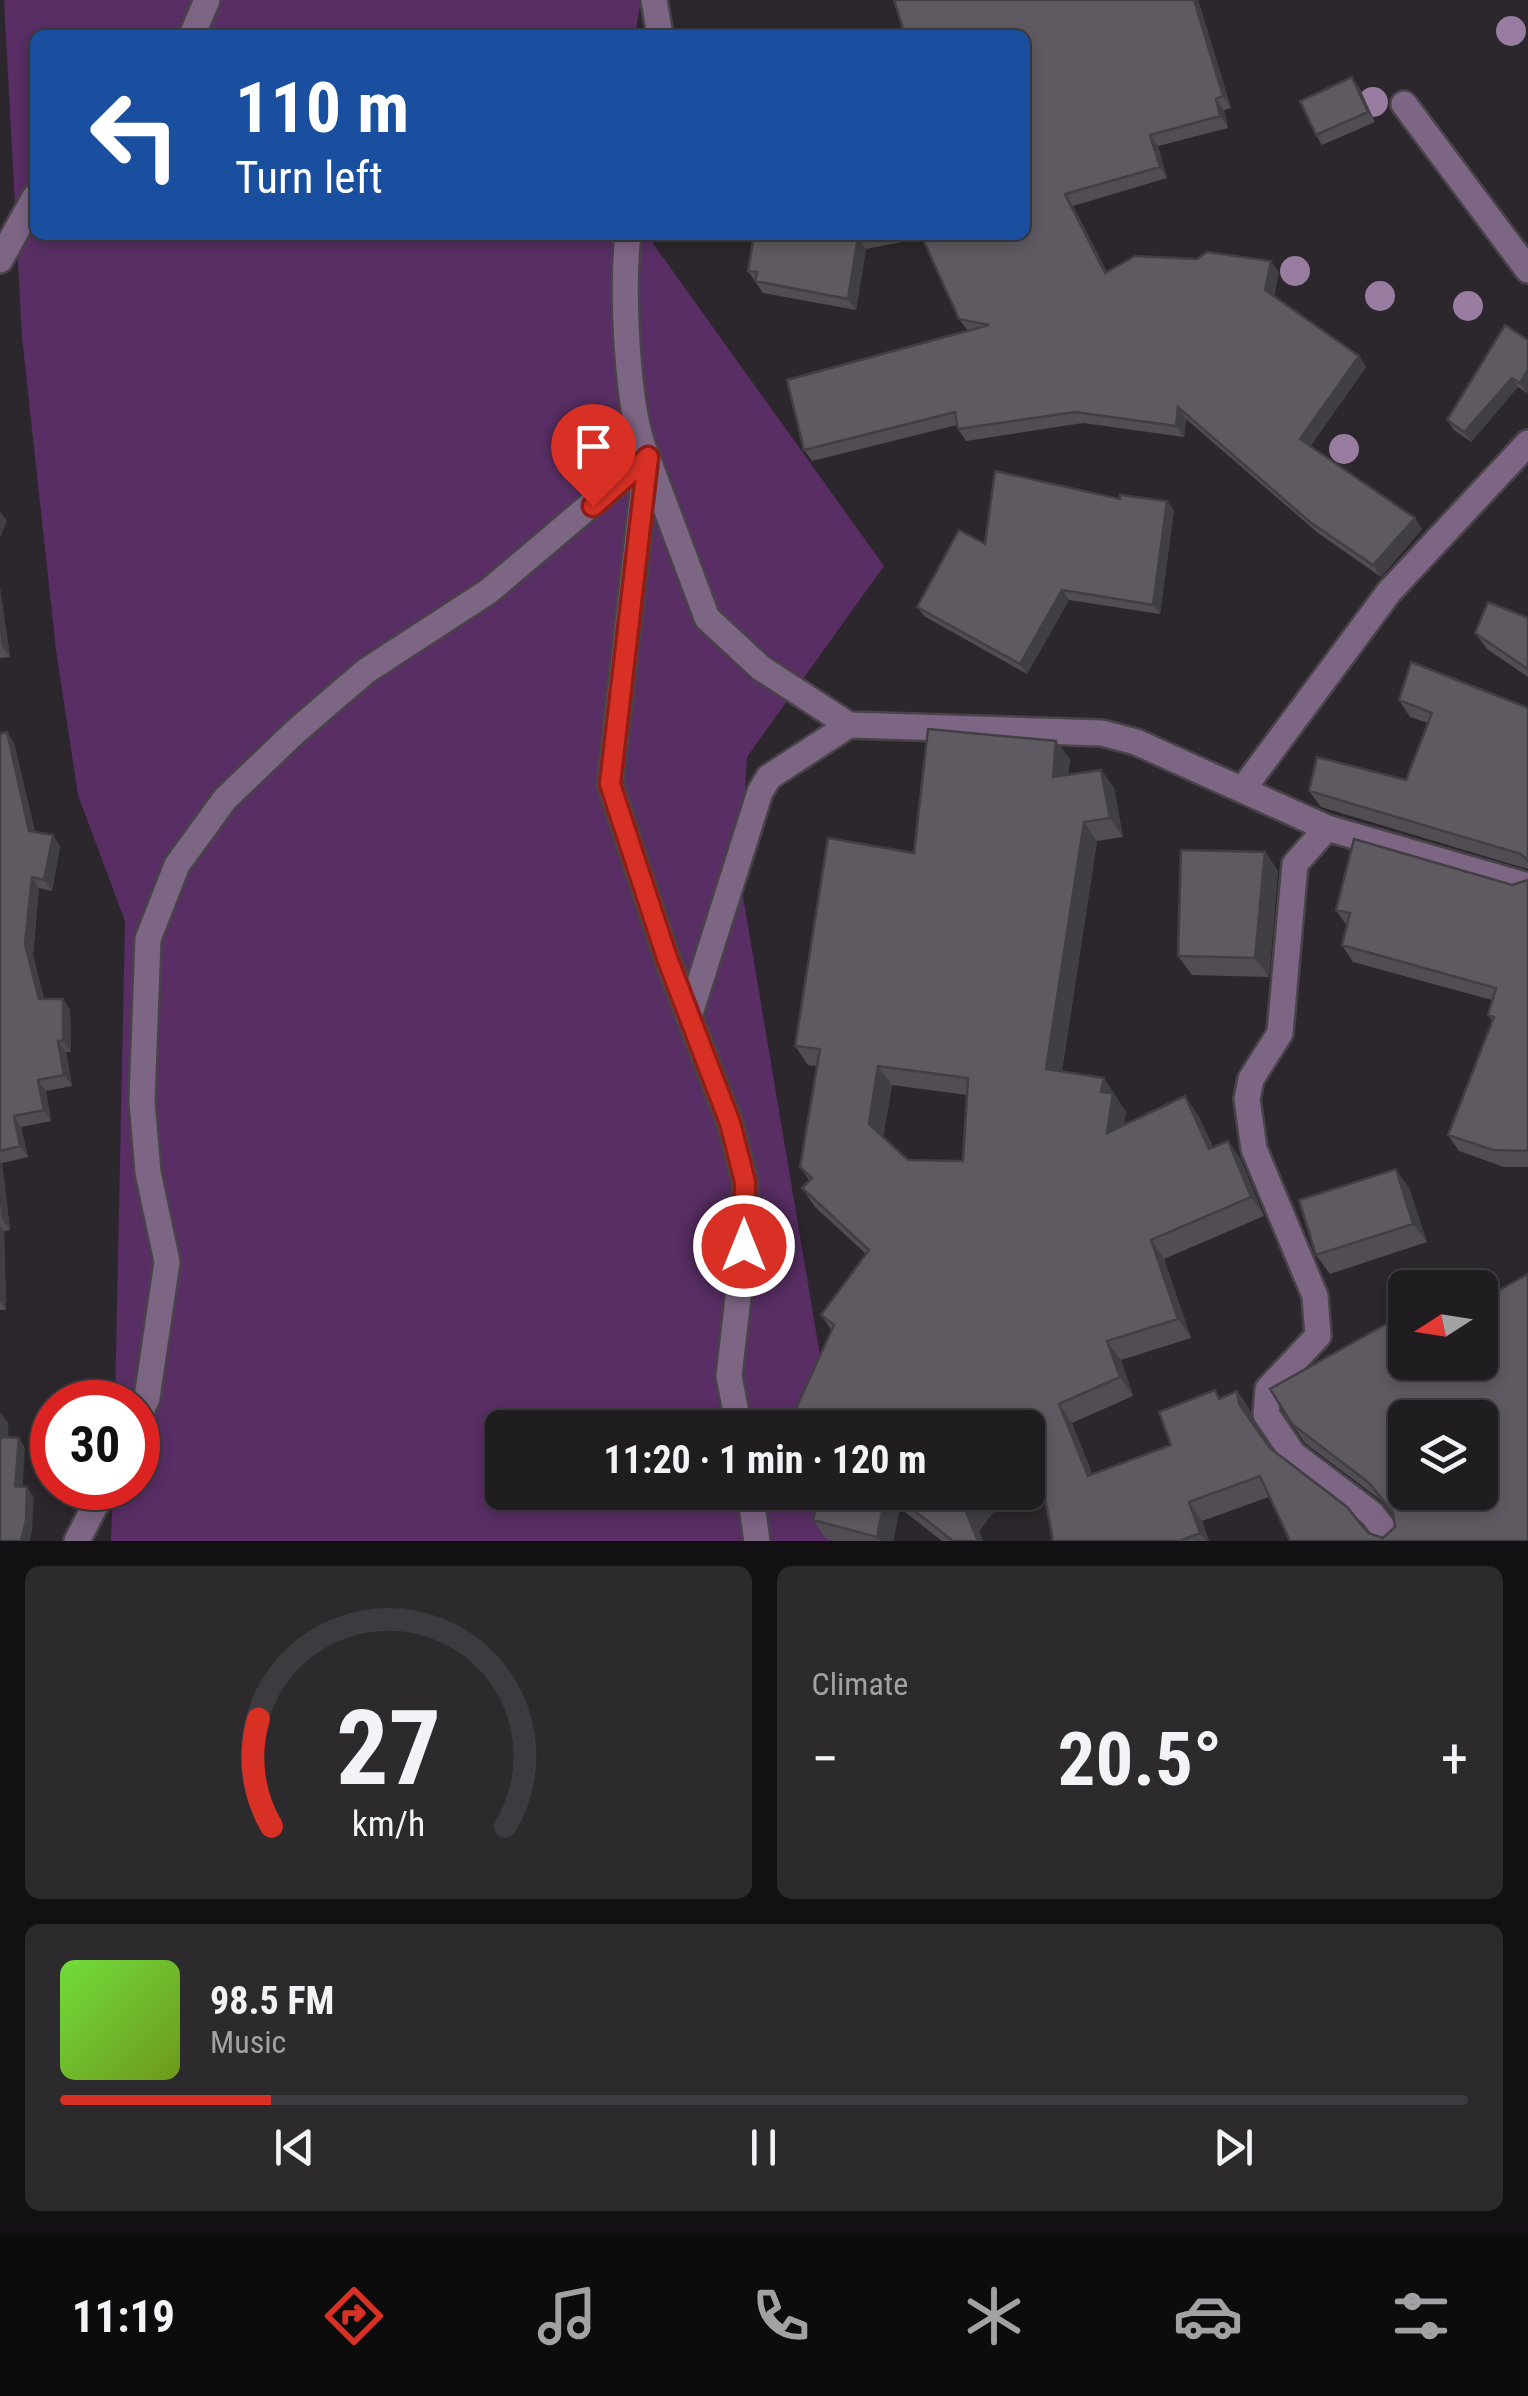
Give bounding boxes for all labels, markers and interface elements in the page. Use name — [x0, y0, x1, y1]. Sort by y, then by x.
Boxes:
text: 110 m — [235, 67, 409, 149]
icon: left — [70, 70, 200, 200]
text: Turn left — [235, 151, 383, 204]
pin — [551, 404, 636, 507]
icon: arrive — [566, 419, 621, 474]
position arrow — [692, 1194, 796, 1298]
north arrow — [1388, 1270, 1498, 1380]
map controls — [1388, 1270, 1498, 1510]
speed limit sign: 30 — [30, 1380, 160, 1510]
button: layers — [1388, 1400, 1498, 1510]
text: 11:20 · 1 min · 120 m — [604, 1438, 926, 1482]
text: Climate — [812, 1665, 908, 1703]
text: 27 — [336, 1688, 441, 1809]
text: 20.5° — [1058, 1715, 1222, 1803]
text: − — [812, 1727, 839, 1791]
text: + — [1441, 1727, 1468, 1791]
text: km/h — [351, 1803, 425, 1845]
text: 98.5 FM — [210, 1979, 334, 2023]
text: Music — [210, 2023, 286, 2061]
icon: previous — [267, 2120, 322, 2175]
icon: pause — [736, 2120, 791, 2175]
icon: next — [1206, 2120, 1261, 2175]
icon: directions — [319, 2281, 389, 2351]
icon: music — [532, 2281, 602, 2351]
icon: phone — [746, 2281, 816, 2351]
icon: climate — [959, 2281, 1029, 2351]
icon: car — [1173, 2281, 1243, 2351]
icon: filters — [1386, 2281, 1456, 2351]
text: 11:19 — [72, 2290, 175, 2343]

